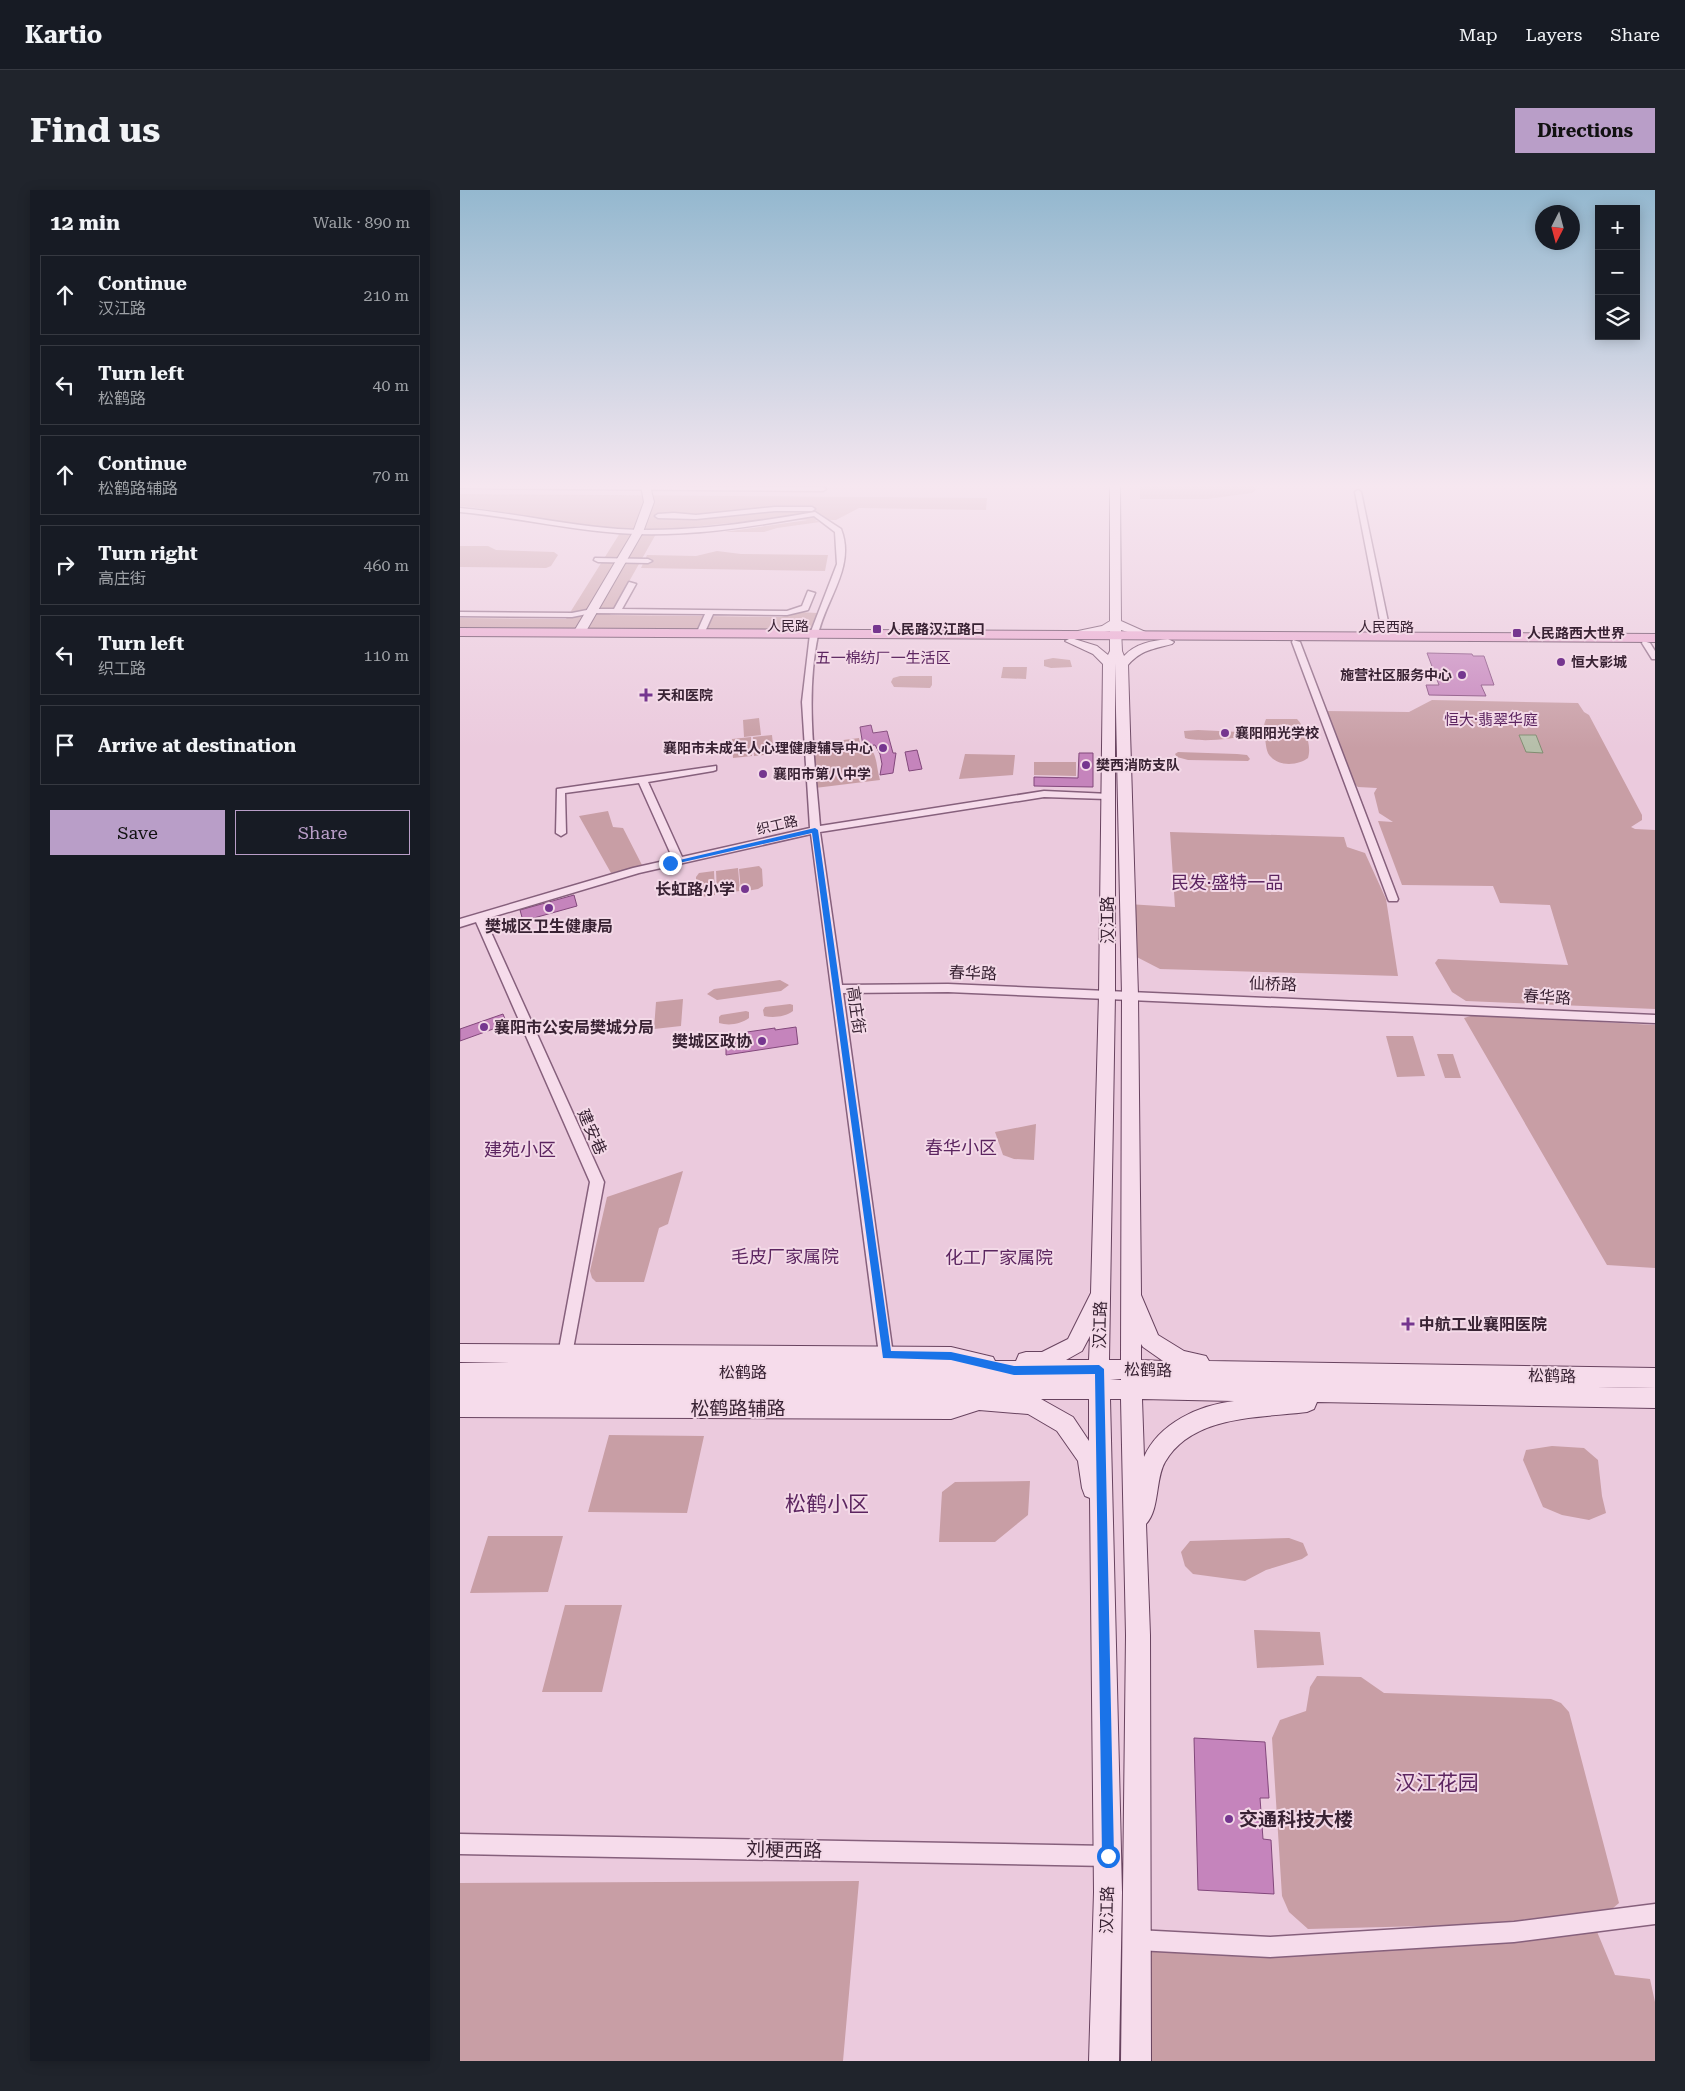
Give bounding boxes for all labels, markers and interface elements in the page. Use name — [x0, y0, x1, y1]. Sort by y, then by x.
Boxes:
text: Kartio — [25, 21, 102, 49]
text: Map — [1459, 24, 1498, 45]
text: Layers — [1526, 24, 1582, 45]
text: Share — [1610, 24, 1660, 45]
button: Directions — [1515, 108, 1655, 153]
text: Find us — [30, 110, 160, 151]
north arrow — [1535, 205, 1580, 250]
map controls — [1595, 205, 1640, 340]
button: + — [1595, 205, 1640, 250]
text: 12 min — [50, 211, 120, 235]
text: Walk · 890 m — [313, 213, 410, 232]
button: − — [1595, 250, 1640, 295]
text: Continue — [98, 272, 187, 295]
icon: ahead — [51, 281, 79, 309]
text: 210 m — [363, 286, 409, 305]
button: layers — [1595, 295, 1640, 340]
text: 汉江路 — [98, 299, 146, 318]
text: Turn left — [98, 362, 184, 385]
icon: left — [51, 371, 79, 399]
text: 40 m — [372, 376, 409, 395]
text: 松鹤路 — [98, 389, 146, 408]
text: Continue — [98, 452, 187, 475]
icon: ahead — [51, 461, 79, 489]
text: 70 m — [372, 466, 409, 485]
text: 松鹤路辅路 — [98, 479, 178, 498]
text: Turn right — [98, 542, 198, 565]
icon: right — [51, 551, 79, 579]
text: 460 m — [363, 556, 409, 575]
text: 高庄街 — [98, 569, 146, 588]
street label: 人民路 — [767, 618, 809, 634]
street label: 人民西路 — [1358, 619, 1414, 635]
place label: 人民路汉江路口 — [887, 621, 985, 637]
marker: 人民路汉江路口 — [871, 623, 883, 635]
place label: 人民路西大世界 — [1527, 625, 1625, 641]
marker: 人民路西大世界 — [1511, 627, 1523, 639]
text: Turn left — [98, 632, 184, 655]
icon: left — [51, 641, 79, 669]
text: 110 m — [363, 646, 409, 665]
district label: 五一棉纺厂一生活区 — [815, 649, 951, 667]
place label: 恒大影城 — [1571, 654, 1627, 670]
marker: 恒大影城 — [1555, 656, 1567, 668]
text: 织工路 — [98, 659, 146, 678]
place label: 施营社区服务中心 — [1340, 667, 1452, 683]
marker: 施营社区服务中心 — [1456, 669, 1468, 681]
place label: 天和医院 — [657, 687, 713, 703]
marker: 天和医院 — [639, 688, 653, 702]
district label: 恒大·翡翠华庭 — [1444, 711, 1538, 729]
place label: 襄阳阳光学校 — [1235, 725, 1319, 741]
marker: 襄阳阳光学校 — [1219, 727, 1231, 739]
icon: arrive — [51, 731, 79, 759]
text: Arrive at destination — [98, 734, 296, 757]
place label: 襄阳市未成年人心理健康辅导中心 — [663, 740, 873, 756]
marker: 襄阳市未成年人心理健康辅导中心 — [877, 742, 889, 754]
place label: 樊西消防支队 — [1096, 757, 1180, 773]
marker: 樊西消防支队 — [1080, 759, 1092, 771]
place label: 襄阳市第八中学 — [773, 766, 871, 782]
marker: 襄阳市第八中学 — [757, 768, 769, 780]
button: Save — [50, 810, 225, 855]
button: Share — [235, 810, 410, 855]
street label: 织工路 — [755, 812, 799, 838]
route end — [659, 852, 682, 875]
district label: 民发·盛特一品 — [1171, 872, 1283, 893]
place label: 长虹路小学 — [655, 880, 735, 899]
marker: 长虹路小学 — [739, 883, 751, 895]
street label: 汉江路 — [1098, 896, 1117, 944]
marker: 樊城区卫生健康局 — [543, 902, 555, 914]
place label: 樊城区卫生健康局 — [485, 917, 613, 936]
street label: 春华路 — [949, 963, 997, 983]
street label: 仙桥路 — [1249, 974, 1297, 994]
street label: 高庄街 — [843, 985, 869, 1035]
street label: 春华路 — [1523, 986, 1571, 1008]
place label: 襄阳市公安局樊城分局 — [494, 1018, 654, 1037]
marker: 襄阳市公安局樊城分局 — [478, 1021, 490, 1033]
place label: 樊城区政协 — [672, 1032, 753, 1051]
marker: 樊城区政协 — [756, 1035, 768, 1047]
street label: 建安巷 — [574, 1106, 610, 1158]
district label: 春华小区 — [925, 1137, 997, 1158]
district label: 建苑小区 — [484, 1139, 556, 1160]
district label: 毛皮厂家属院 — [731, 1246, 839, 1267]
district label: 化工厂家属院 — [945, 1247, 1053, 1268]
street label: 汉江路 — [1090, 1301, 1110, 1349]
place label: 中航工业襄阳医院 — [1419, 1315, 1547, 1334]
marker: 中航工业襄阳医院 — [1401, 1317, 1415, 1331]
street label: 松鹤路 — [1124, 1360, 1172, 1380]
street label: 松鹤路 — [719, 1363, 767, 1382]
street label: 松鹤路 — [1528, 1366, 1576, 1386]
street label: 松鹤路辅路 — [690, 1397, 786, 1420]
district label: 松鹤小区 — [785, 1492, 869, 1516]
district label: 汉江花园 — [1395, 1771, 1479, 1795]
place label: 交通科技大楼 — [1239, 1808, 1353, 1831]
marker: 交通科技大楼 — [1223, 1813, 1235, 1825]
street label: 刘梗西路 — [746, 1838, 822, 1862]
route start — [1097, 1845, 1120, 1868]
street label: 汉江路 — [1097, 1886, 1117, 1934]

